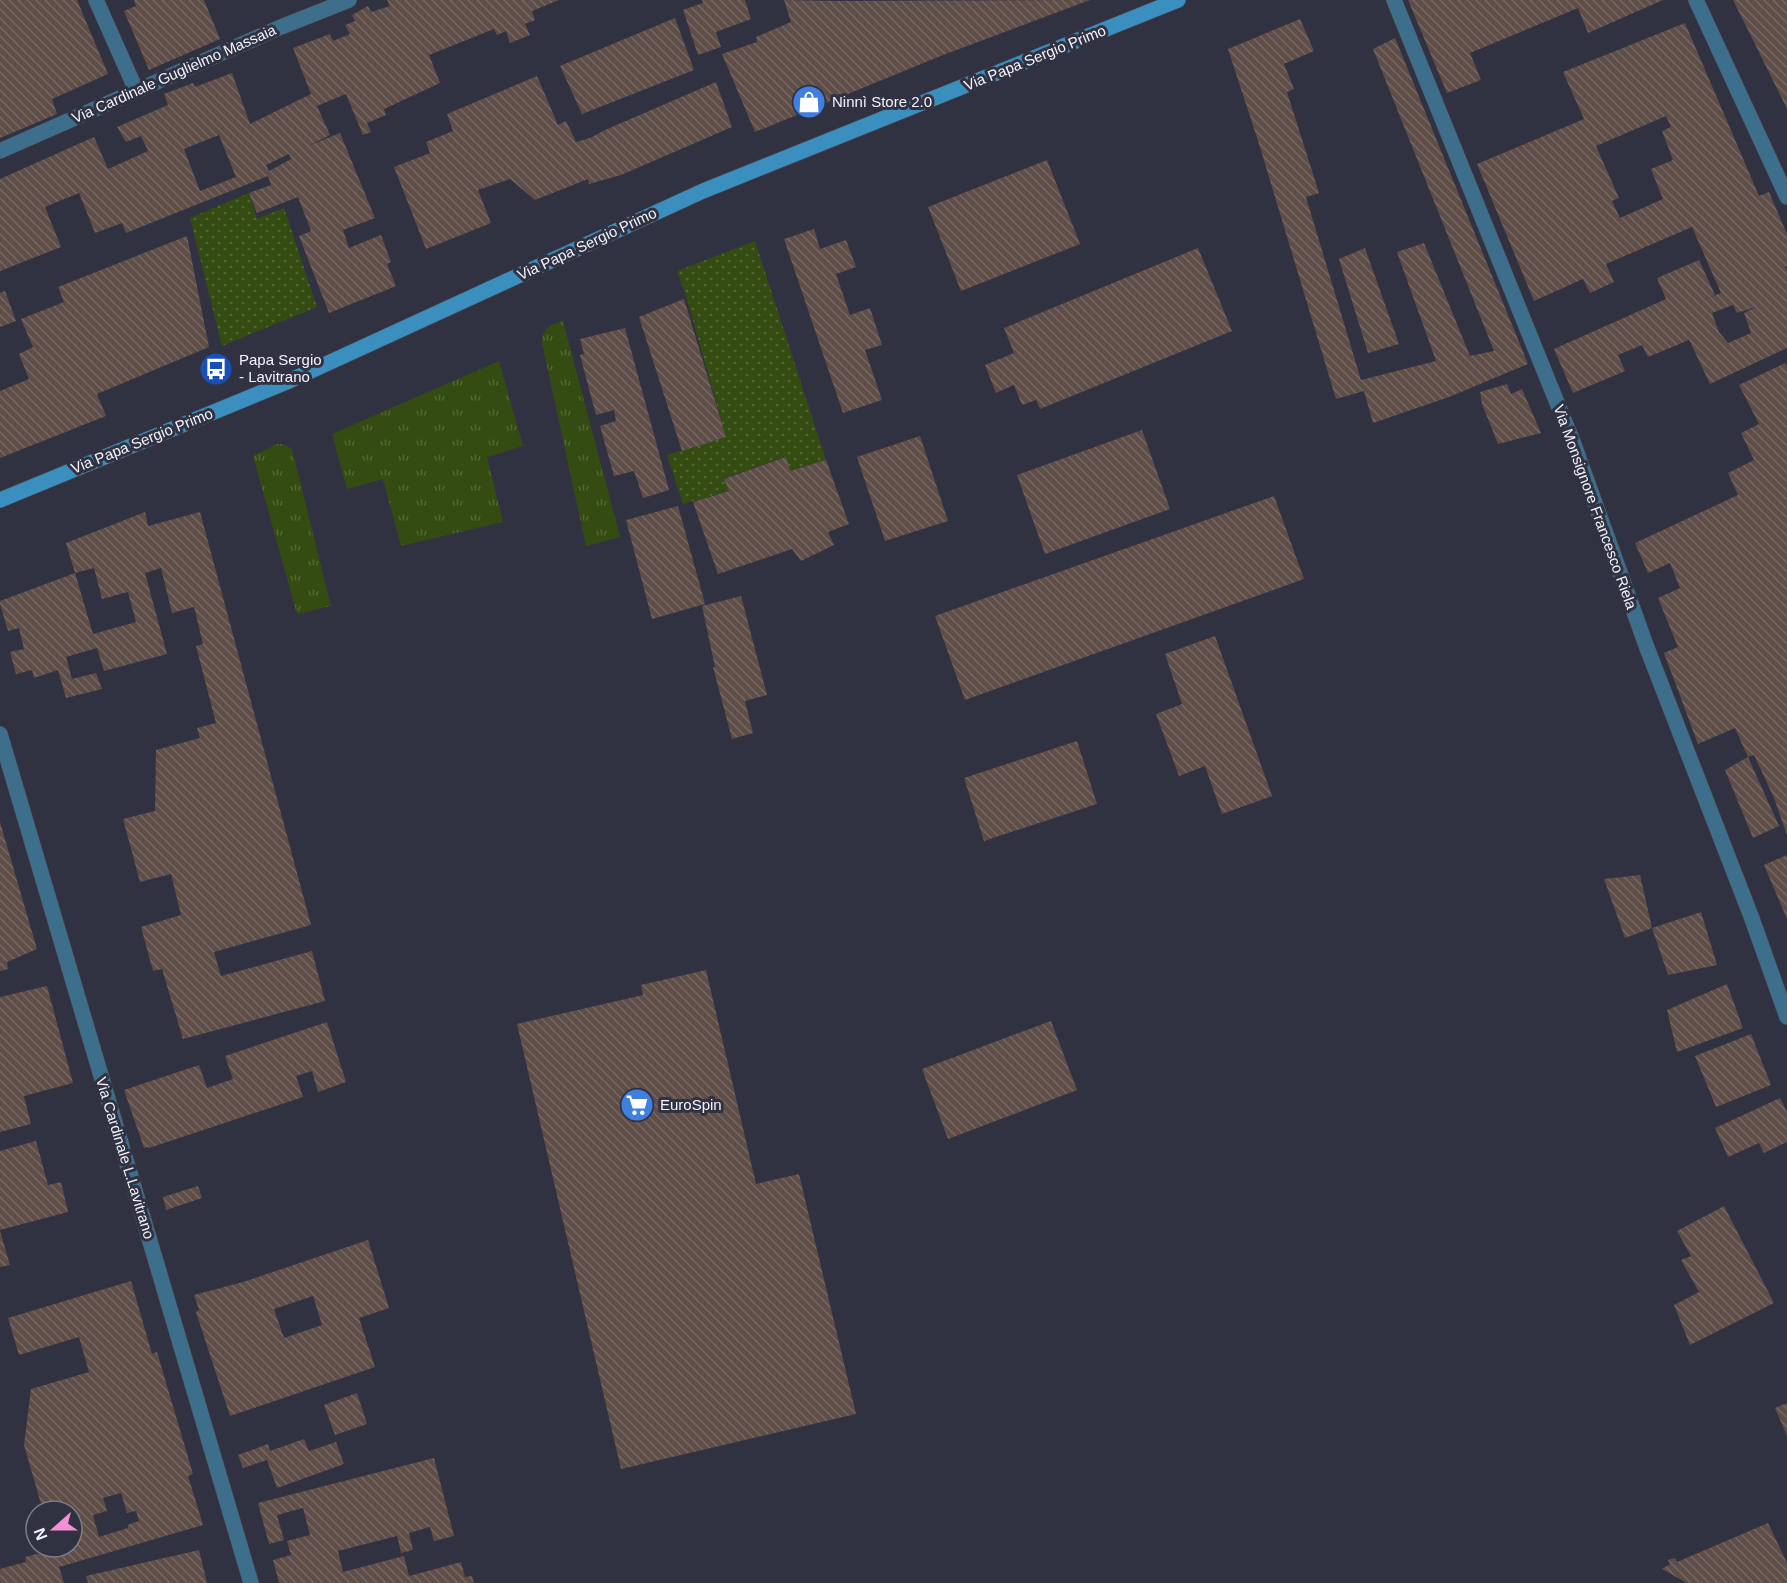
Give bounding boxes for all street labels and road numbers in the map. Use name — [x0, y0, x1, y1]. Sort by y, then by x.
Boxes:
street label: Via Cardinale Guglielmo Massaia — [69, 20, 279, 126]
street label: Via Papa Sergio Primo — [961, 21, 1108, 94]
street label: Via Papa Sergio Primo — [515, 204, 659, 283]
street label: Via Monsignore Francesco Riela — [1550, 402, 1641, 612]
street label: Via Papa Sergio Primo — [68, 404, 215, 477]
street label: Via Cardinale L.Lavitrano — [93, 1075, 158, 1241]

